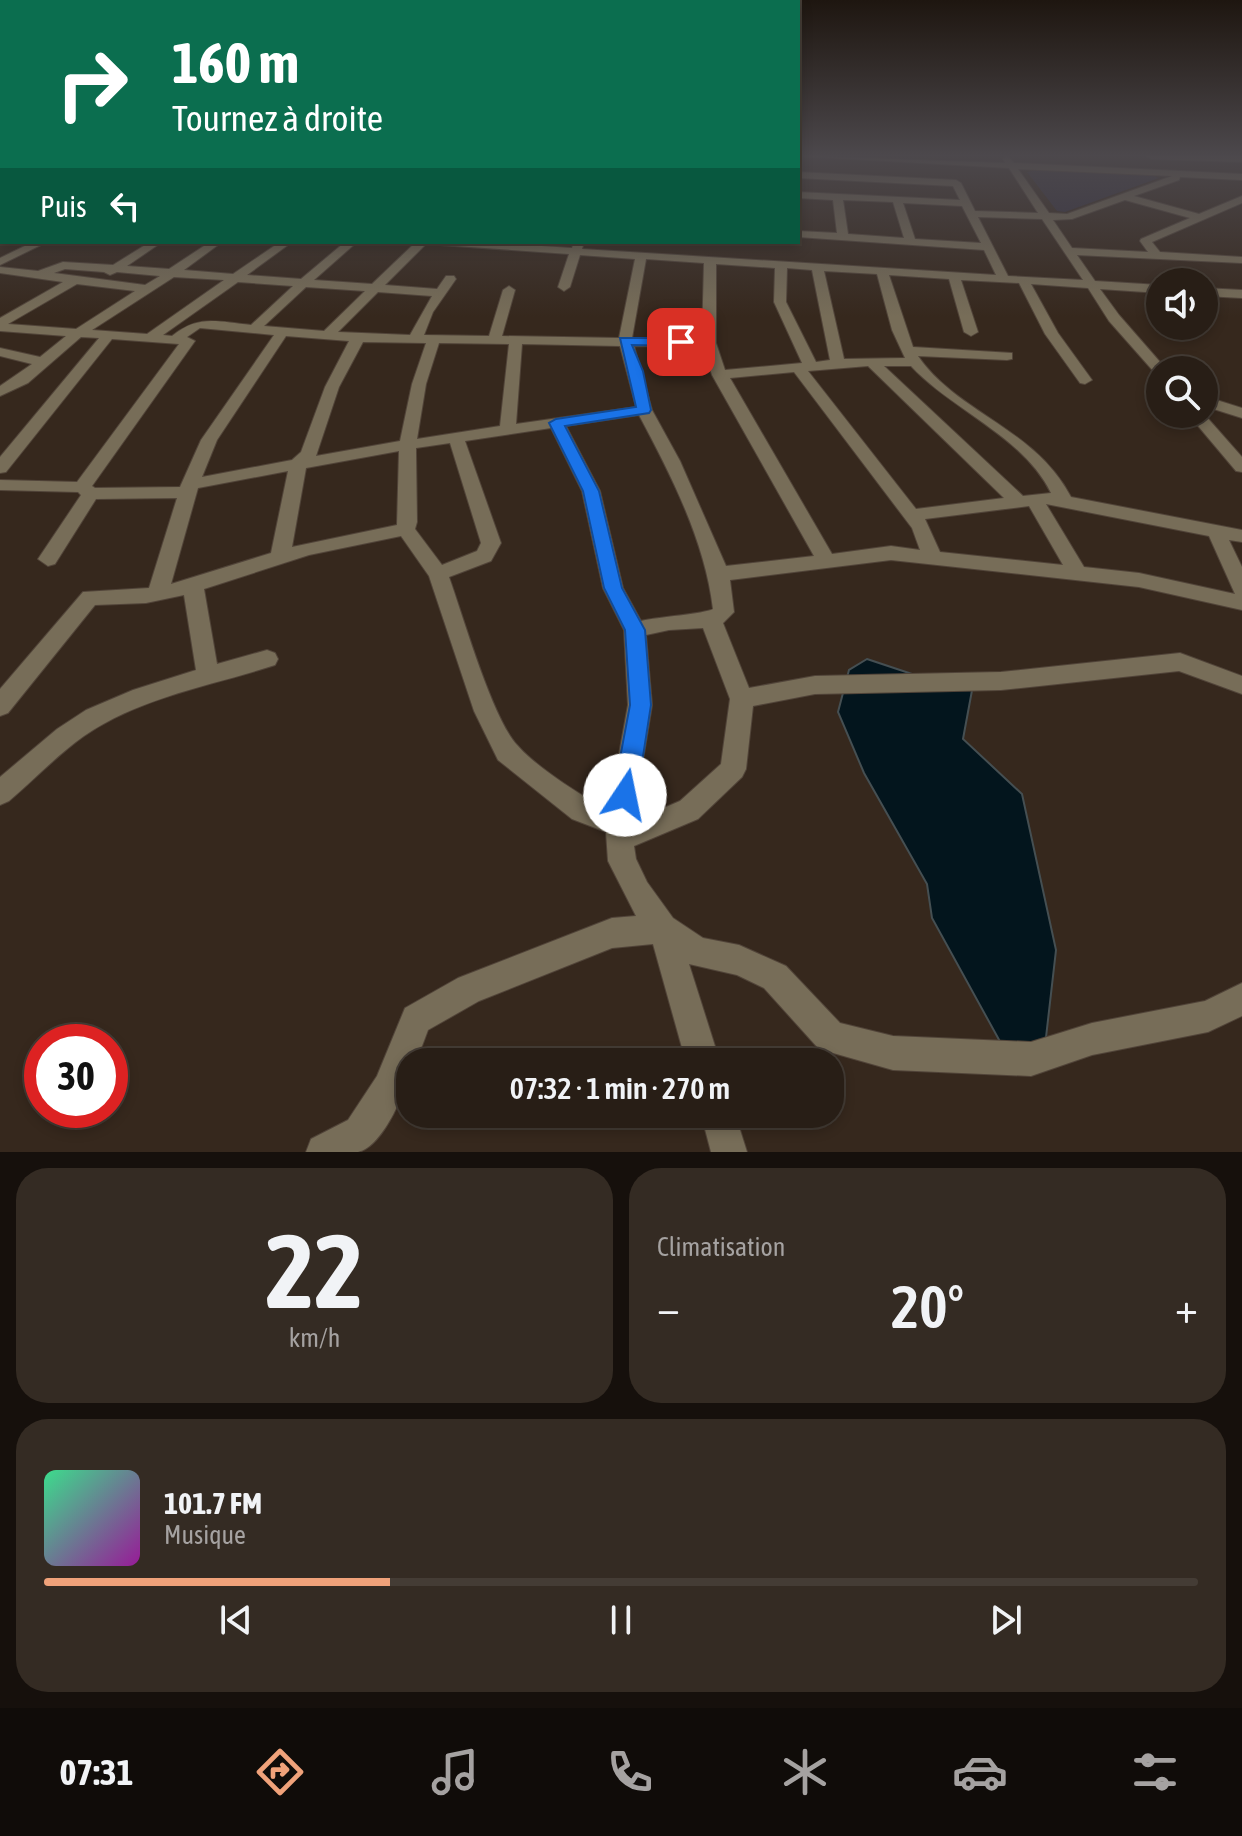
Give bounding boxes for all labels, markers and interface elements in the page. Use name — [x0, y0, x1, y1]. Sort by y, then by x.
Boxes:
text: 160 m — [172, 31, 299, 95]
icon: right — [40, 32, 144, 136]
text: Tournez à droite — [172, 97, 383, 139]
icon: left — [103, 184, 147, 228]
text: Puis — [40, 189, 87, 223]
map controls — [1146, 268, 1218, 428]
button: sound — [1146, 268, 1218, 340]
pin — [647, 308, 715, 376]
icon: arrive — [659, 320, 703, 364]
button: search — [1146, 356, 1218, 428]
position arrow — [583, 753, 667, 837]
speed limit sign: 30 — [24, 1024, 128, 1128]
text: 07:32 · 1 min · 270 m — [510, 1071, 730, 1105]
text: 22 — [266, 1211, 363, 1330]
text: Climatisation — [657, 1232, 785, 1262]
text: 20° — [891, 1272, 964, 1341]
text: − — [657, 1282, 680, 1332]
text: + — [1175, 1282, 1198, 1332]
text: km/h — [289, 1323, 340, 1353]
text: 101.7 FM — [164, 1486, 262, 1520]
text: Musique — [164, 1520, 246, 1550]
icon: previous — [214, 1598, 258, 1642]
icon: pause — [599, 1598, 643, 1642]
icon: next — [984, 1598, 1028, 1642]
icon: directions — [252, 1744, 308, 1800]
icon: music — [427, 1744, 483, 1800]
icon: phone — [602, 1744, 658, 1800]
icon: climate — [777, 1744, 833, 1800]
icon: car — [952, 1744, 1008, 1800]
icon: filters — [1127, 1744, 1183, 1800]
text: 07:31 — [59, 1751, 134, 1793]

